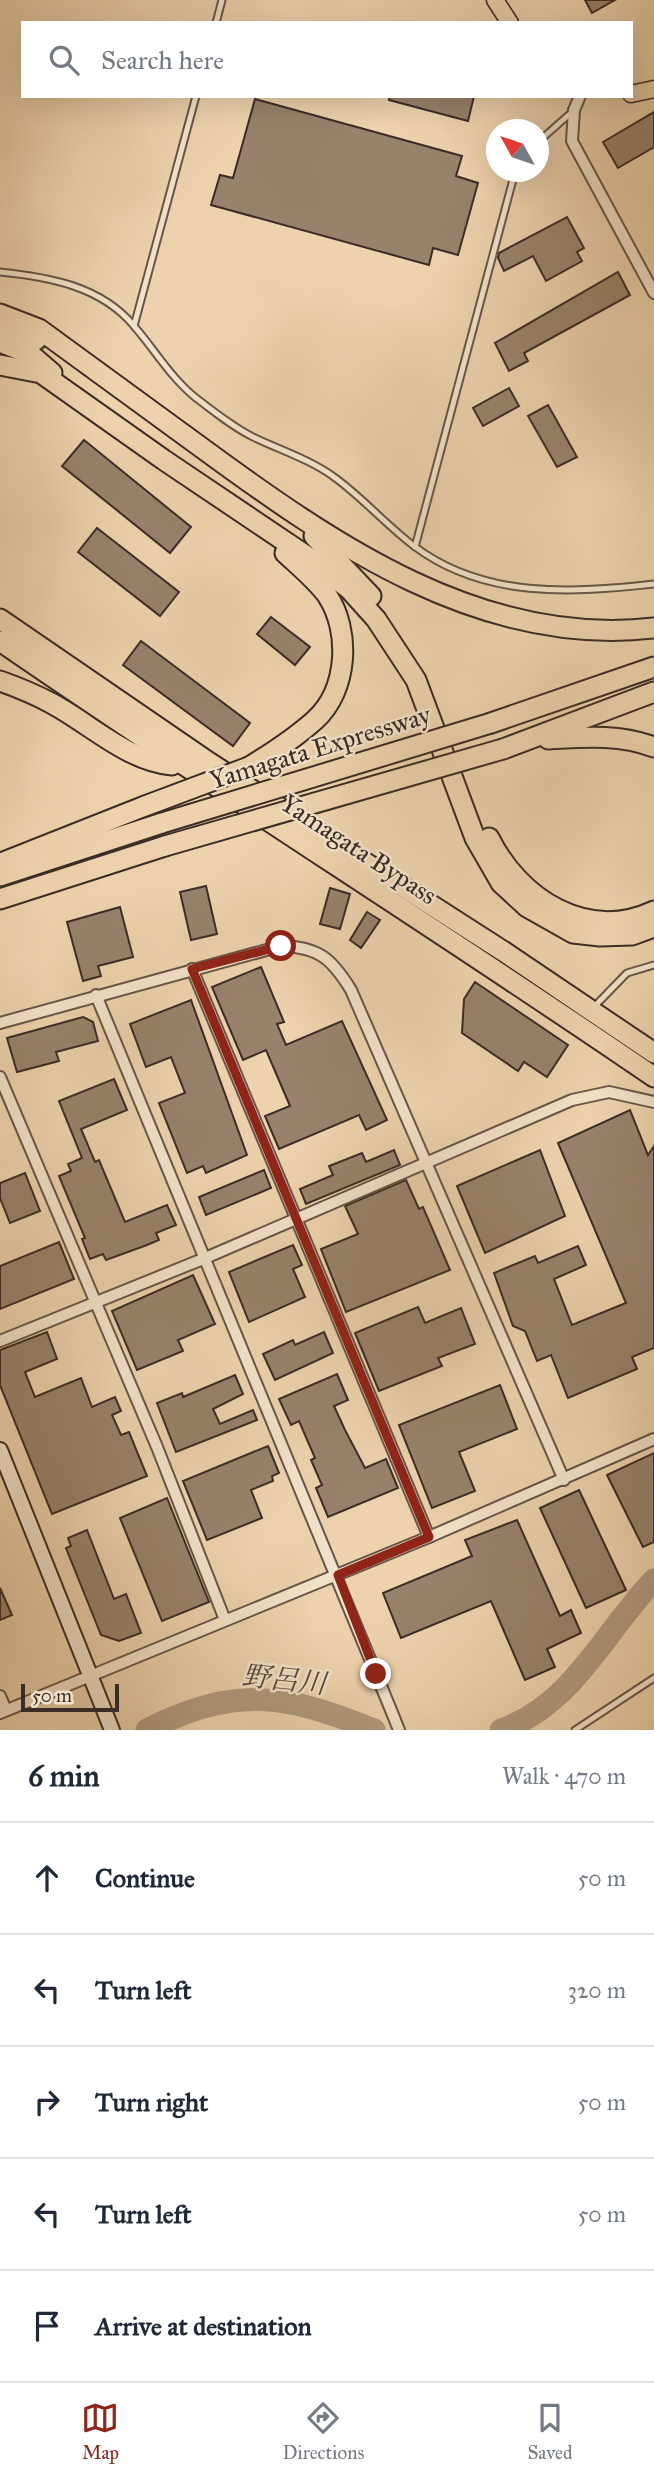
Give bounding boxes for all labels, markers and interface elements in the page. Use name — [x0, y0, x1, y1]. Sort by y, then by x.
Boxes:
search box — [21, 21, 633, 98]
icon: search — [45, 41, 83, 79]
text: Search here — [101, 44, 224, 76]
north arrow — [486, 119, 549, 182]
street label: Yamagata Expressway — [205, 698, 435, 796]
street label: Yamagata Bypass — [275, 787, 443, 911]
route start — [265, 930, 296, 961]
water label: 野呂川 — [240, 1658, 331, 1702]
route end — [360, 1658, 391, 1689]
scale bar — [21, 1681, 119, 1713]
text: 50 m — [32, 1684, 72, 1707]
text: 6 min — [28, 1758, 100, 1794]
text: Walk · 470 m — [502, 1762, 626, 1790]
icon: ahead — [28, 1859, 66, 1897]
text: Continue — [95, 1862, 195, 1894]
text: 50 m — [578, 1864, 626, 1892]
icon: left — [28, 1971, 66, 2009]
text: Turn left — [95, 1974, 191, 2006]
text: 320 m — [568, 1976, 626, 2004]
icon: right — [28, 2083, 66, 2121]
text: Turn right — [95, 2086, 208, 2118]
text: 50 m — [578, 2088, 626, 2116]
icon: left — [28, 2195, 66, 2233]
text: Turn left — [95, 2198, 191, 2230]
text: 50 m — [578, 2200, 626, 2228]
icon: arrive — [28, 2307, 66, 2345]
text: Arrive at destination — [95, 2310, 312, 2342]
tab: Map — [81, 2399, 119, 2464]
tab: Directions — [282, 2399, 364, 2464]
tab: Saved — [527, 2399, 573, 2464]

